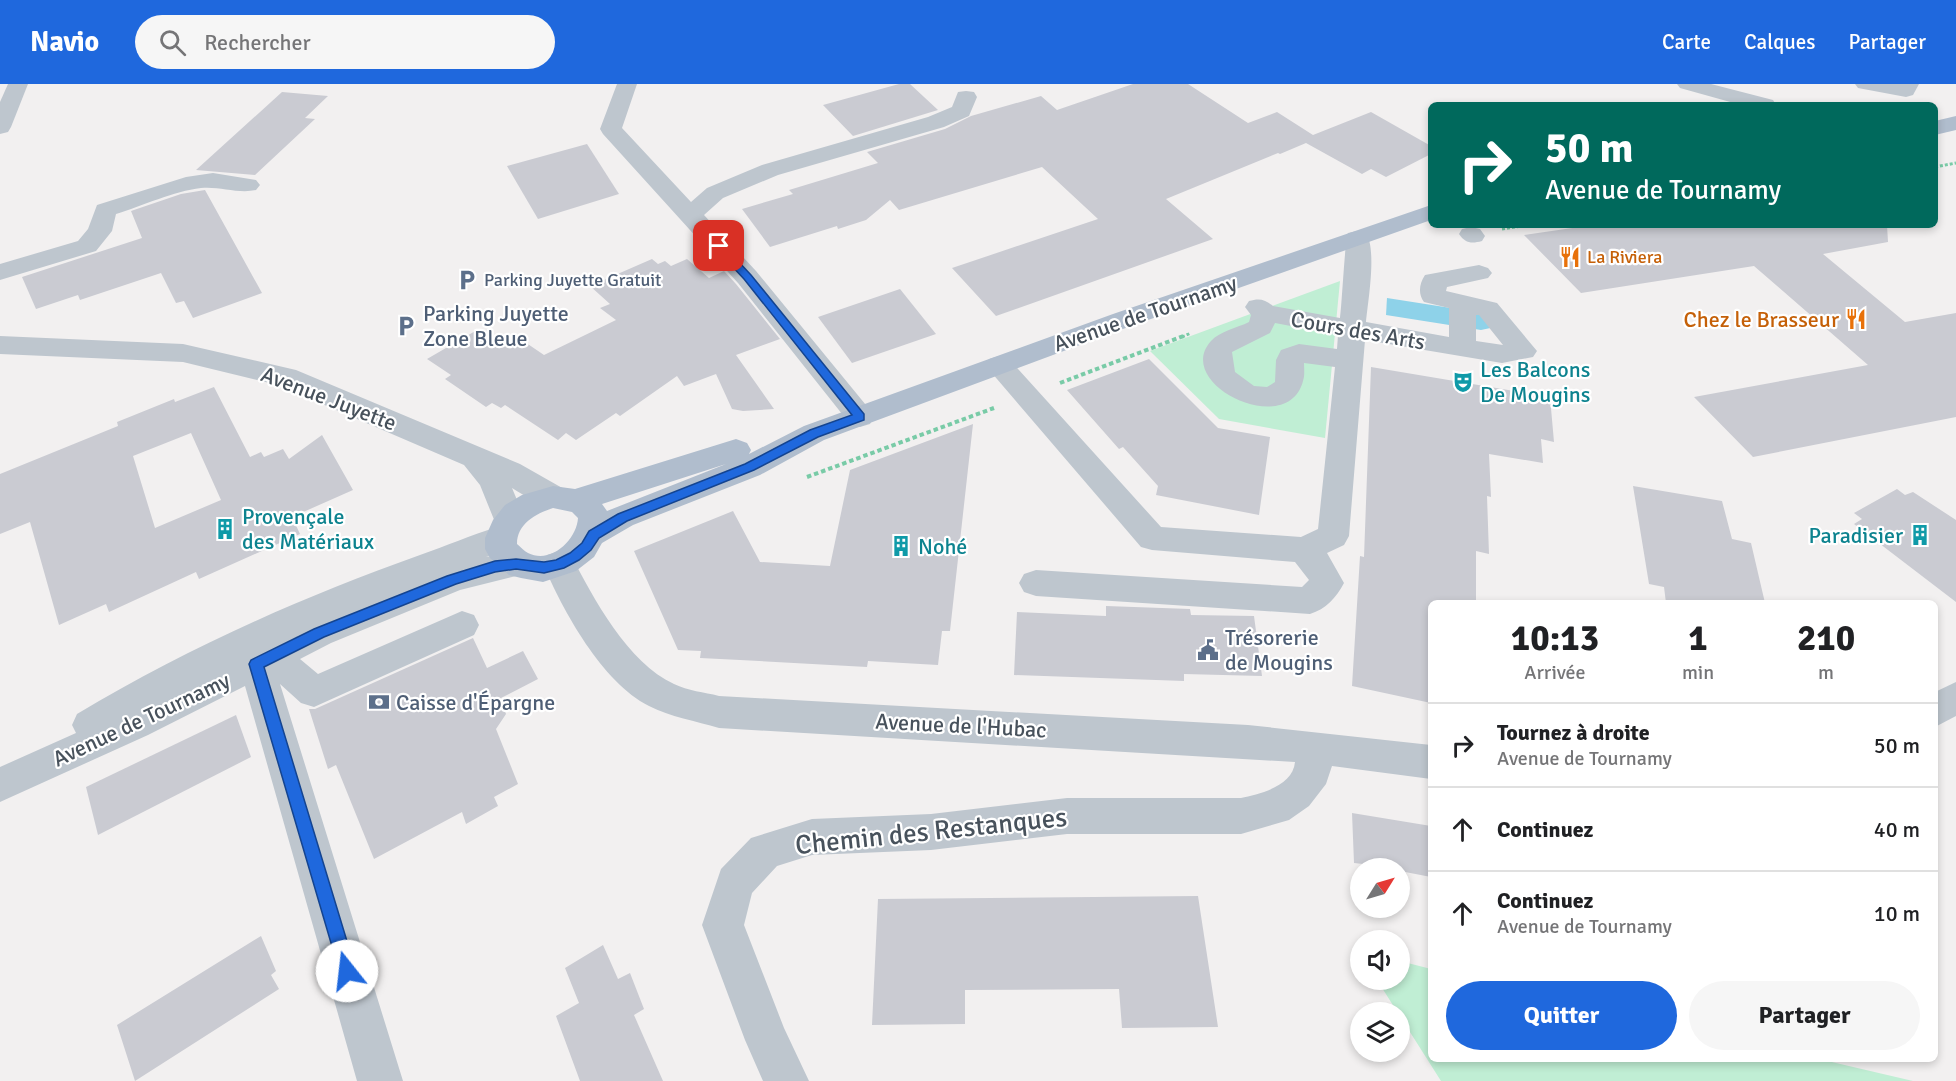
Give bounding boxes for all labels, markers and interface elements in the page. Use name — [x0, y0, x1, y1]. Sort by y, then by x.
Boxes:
search box — [135, 15, 555, 69]
text: Navio — [30, 25, 99, 59]
icon: search — [156, 26, 189, 59]
text: Rechercher — [204, 29, 311, 56]
text: Carte — [1662, 29, 1711, 55]
text: Calques — [1744, 29, 1815, 55]
text: Partager — [1848, 29, 1926, 55]
text: 50 m — [1545, 123, 1634, 174]
icon: right — [1446, 126, 1524, 204]
text: Avenue de Tournamy — [1545, 174, 1781, 207]
pin — [693, 220, 744, 271]
icon: arrive — [702, 229, 735, 262]
restaurant icon: La Riviera — [1558, 245, 1582, 269]
place label: La Riviera — [1587, 246, 1662, 268]
parking icon: Parking Juyette Gratuit — [455, 268, 479, 292]
place label: Parking Juyette Gratuit — [484, 269, 661, 291]
street label: Avenue de Tournamy — [1050, 269, 1241, 358]
place label: Parking Juyette Zone Bleue — [423, 300, 569, 352]
street label: Cours des Arts — [1289, 305, 1427, 356]
place label: Chez le Brasseur — [1684, 306, 1839, 333]
restaurant icon: Chez le Brasseur — [1844, 307, 1868, 331]
parking icon: Parking Juyette Zone Bleue — [394, 314, 418, 338]
place label: Les Balcons De Mougins — [1480, 356, 1590, 408]
street label: Avenue Juyette — [257, 360, 400, 437]
theatre icon: Les Balcons De Mougins — [1451, 370, 1475, 394]
place label: Provençale des Matériaux — [242, 503, 374, 555]
building icon: Provençale des Matériaux — [213, 517, 237, 541]
place label: Paradisier — [1809, 522, 1903, 549]
building icon: Paradisier — [1908, 523, 1932, 547]
place label: Nohé — [918, 533, 967, 560]
building icon: Nohé — [889, 534, 913, 558]
text: 10:13 — [1511, 616, 1599, 661]
text: 1 — [1688, 616, 1708, 661]
text: 210 — [1797, 616, 1855, 661]
place label: Trésorerie de Mougins — [1225, 624, 1333, 676]
public building icon: Trésorerie de Mougins — [1196, 638, 1220, 662]
text: Arrivée — [1524, 660, 1586, 685]
text: min — [1682, 660, 1714, 685]
text: m — [1818, 660, 1834, 685]
street label: Avenue de Tournamy — [48, 666, 235, 772]
place label: Caisse d'Épargne — [396, 689, 555, 716]
bank icon: Caisse d'Épargne — [367, 690, 391, 714]
street label: Avenue de l'Hubac — [875, 708, 1047, 743]
text: Tournez à droite — [1497, 719, 1650, 746]
icon: right — [1446, 729, 1479, 762]
text: 50 m — [1874, 732, 1920, 759]
text: Avenue de Tournamy — [1497, 746, 1672, 771]
street label: Chemin des Restanques — [794, 801, 1069, 862]
icon: ahead — [1446, 813, 1479, 846]
text: Continuez — [1497, 816, 1593, 843]
text: 40 m — [1874, 816, 1920, 843]
north arrow — [1350, 858, 1410, 918]
map controls — [1350, 858, 1410, 1062]
text: Continuez — [1497, 887, 1593, 914]
icon: ahead — [1446, 897, 1479, 930]
text: 10 m — [1874, 900, 1920, 927]
text: Avenue de Tournamy — [1497, 914, 1672, 939]
button: sound — [1350, 930, 1410, 990]
position arrow — [315, 939, 379, 1003]
button: Quitter — [1446, 981, 1677, 1050]
button: Partager — [1689, 981, 1920, 1050]
button: layers — [1350, 1002, 1410, 1062]

